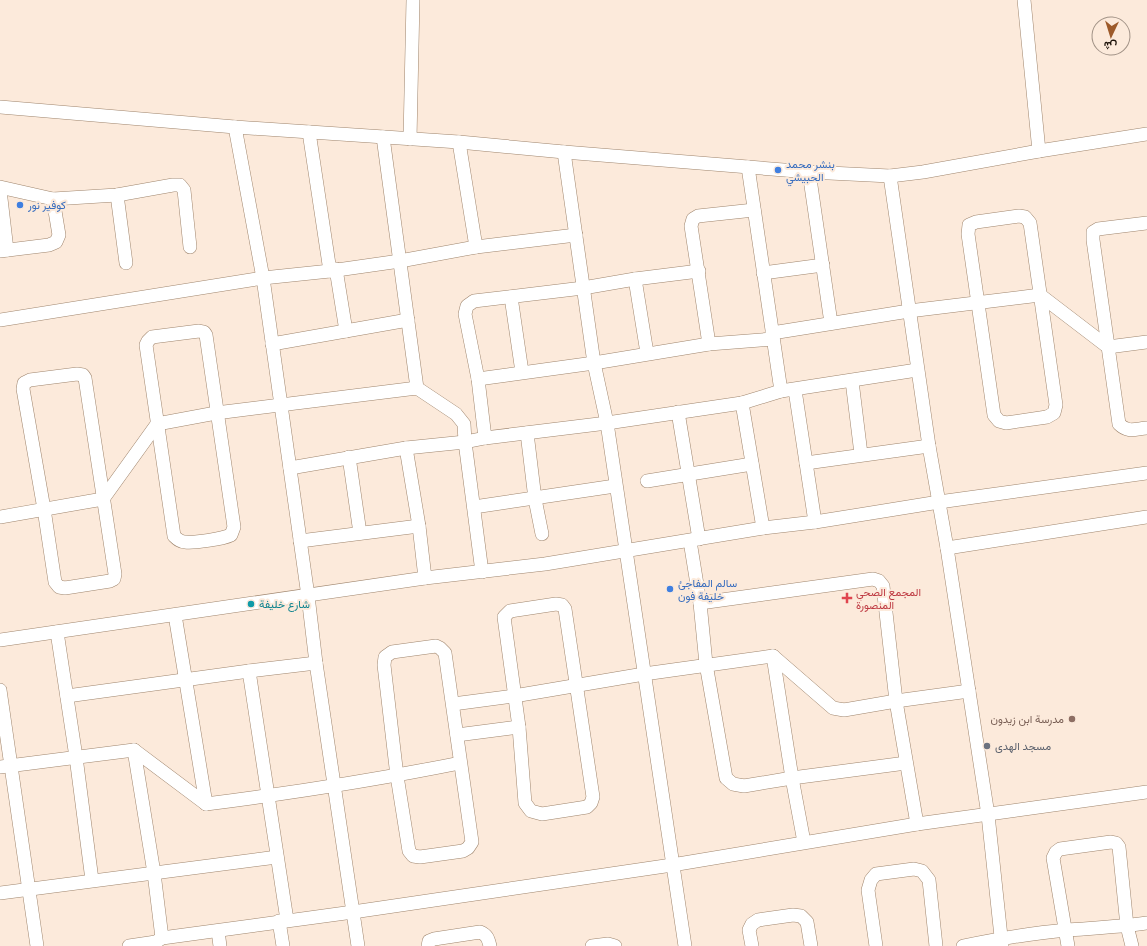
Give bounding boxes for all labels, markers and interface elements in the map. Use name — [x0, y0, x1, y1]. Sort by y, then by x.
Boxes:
north arrow — [1091, 16, 1131, 56]
text: ش — [1103, 39, 1117, 52]
place label: بنشر محمد الحبيشي — [786, 158, 835, 187]
marker: بنشر محمد الحبيشي — [773, 165, 783, 175]
place label: كوفير نور — [27, 199, 66, 212]
marker: كوفير نور — [15, 200, 25, 210]
place label: سالم المفاجئ خليفة فون — [678, 577, 738, 603]
marker: سالم المفاجئ خليفة فون — [665, 584, 675, 594]
place label: المجمع الصحي المنصورة — [856, 586, 921, 612]
marker: المجمع الصحي المنصورة — [841, 592, 853, 604]
place label: شارع خليفة — [259, 598, 310, 612]
marker: شارع خليفة — [246, 599, 256, 609]
place label: مدرسة ابن زيدون — [990, 713, 1064, 726]
marker: مدرسة ابن زيدون — [1067, 714, 1077, 724]
place label: مسجد الهدى — [995, 740, 1051, 753]
marker: مسجد الهدى — [982, 741, 992, 751]

